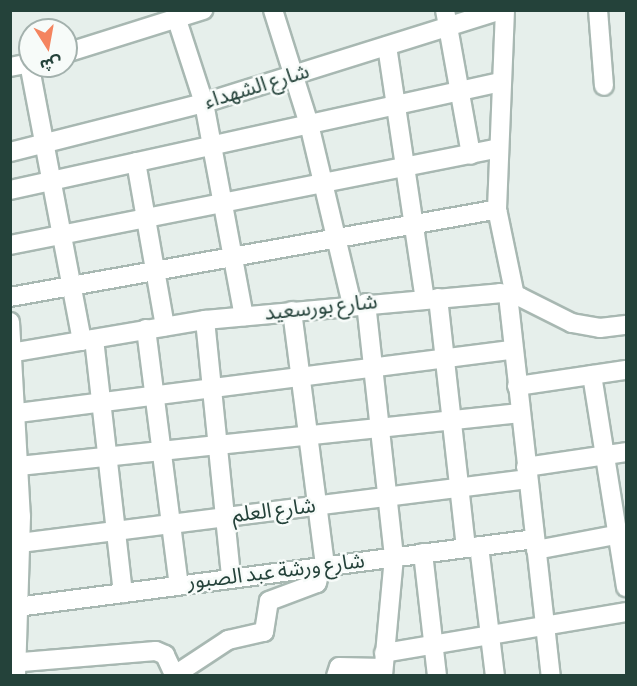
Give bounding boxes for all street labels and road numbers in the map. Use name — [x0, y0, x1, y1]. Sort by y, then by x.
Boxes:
street label: شارع الشهداء — [202, 59, 312, 115]
street label: شارع بورسعيد — [263, 290, 379, 326]
street label: شارع العلم — [231, 493, 317, 529]
street label: شارع ورشة عبد الصبور — [186, 549, 366, 595]

